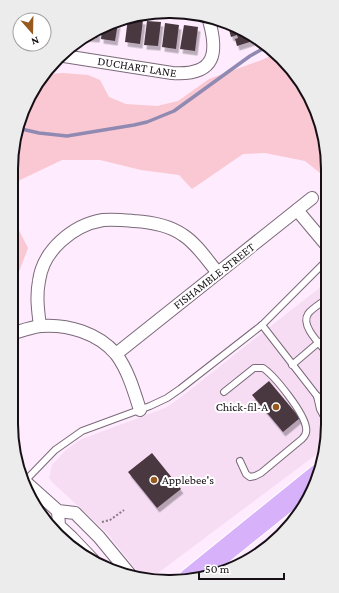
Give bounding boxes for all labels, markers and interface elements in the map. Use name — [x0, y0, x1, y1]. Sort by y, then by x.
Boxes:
north arrow — [12, 12, 52, 52]
text: N — [29, 34, 41, 48]
street label: DUCHART LANE — [96, 54, 178, 80]
street label: FISHAMBLE STREET — [171, 240, 258, 312]
place label: Chick-fil-A — [216, 400, 268, 414]
marker: Chick-fil-A — [271, 402, 281, 412]
place label: Applebee's — [162, 473, 214, 487]
marker: Applebee's — [149, 475, 159, 485]
scale bar — [199, 555, 284, 581]
text: 50 m — [205, 562, 230, 576]

